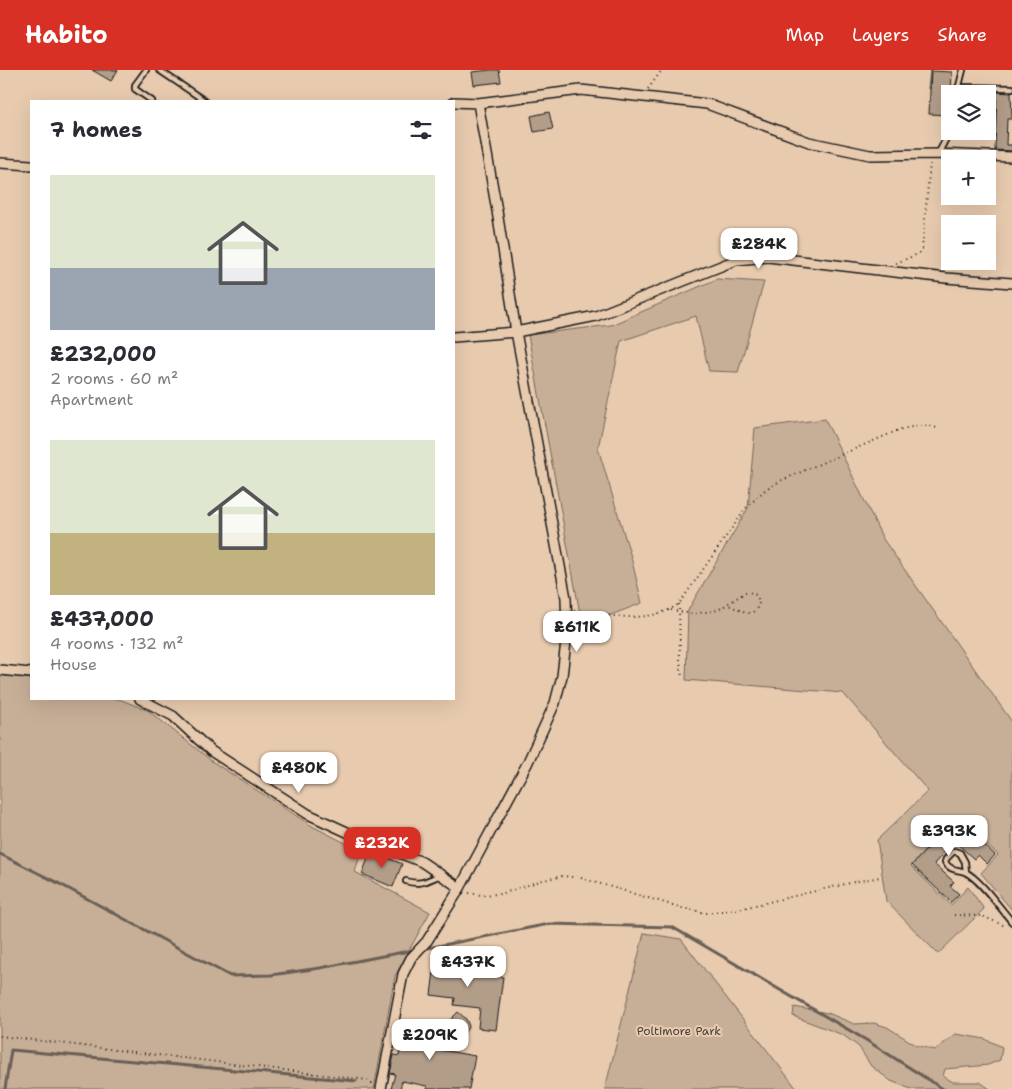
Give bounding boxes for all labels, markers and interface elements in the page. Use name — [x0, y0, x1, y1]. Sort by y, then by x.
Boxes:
text: Habito — [25, 19, 108, 51]
text: Map — [786, 23, 824, 47]
text: Layers — [852, 23, 909, 47]
text: Share — [937, 23, 987, 47]
map controls — [941, 85, 996, 270]
button: layers — [941, 85, 996, 140]
text: 7 homes — [50, 116, 142, 144]
icon: filters — [407, 116, 435, 144]
button: + — [941, 150, 996, 205]
icon: home — [198, 208, 288, 298]
button: − — [941, 215, 996, 270]
pin: £284K — [724, 228, 794, 270]
text: £284K — [731, 233, 787, 254]
text: £232,000 — [50, 340, 156, 368]
text: 2 rooms · 60 m² — [50, 368, 178, 389]
text: Apartment — [50, 389, 133, 410]
icon: home — [198, 473, 288, 563]
text: £437,000 — [50, 605, 154, 633]
pin: £611K — [542, 610, 612, 653]
text: £611K — [554, 616, 600, 637]
text: 4 rooms · 132 m² — [50, 633, 184, 654]
text: House — [50, 654, 97, 675]
pin: £480K — [264, 752, 334, 794]
text: £480K — [271, 757, 327, 778]
pin: £393K — [914, 814, 984, 857]
text: £393K — [922, 820, 976, 841]
pin: £232K — [347, 826, 417, 869]
text: £232K — [355, 832, 409, 853]
pin: £437K — [433, 946, 503, 988]
text: £437K — [441, 951, 495, 972]
pin: £209K — [395, 1018, 465, 1061]
park label: Poltimore Park — [637, 1023, 721, 1039]
text: £209K — [403, 1024, 457, 1045]

